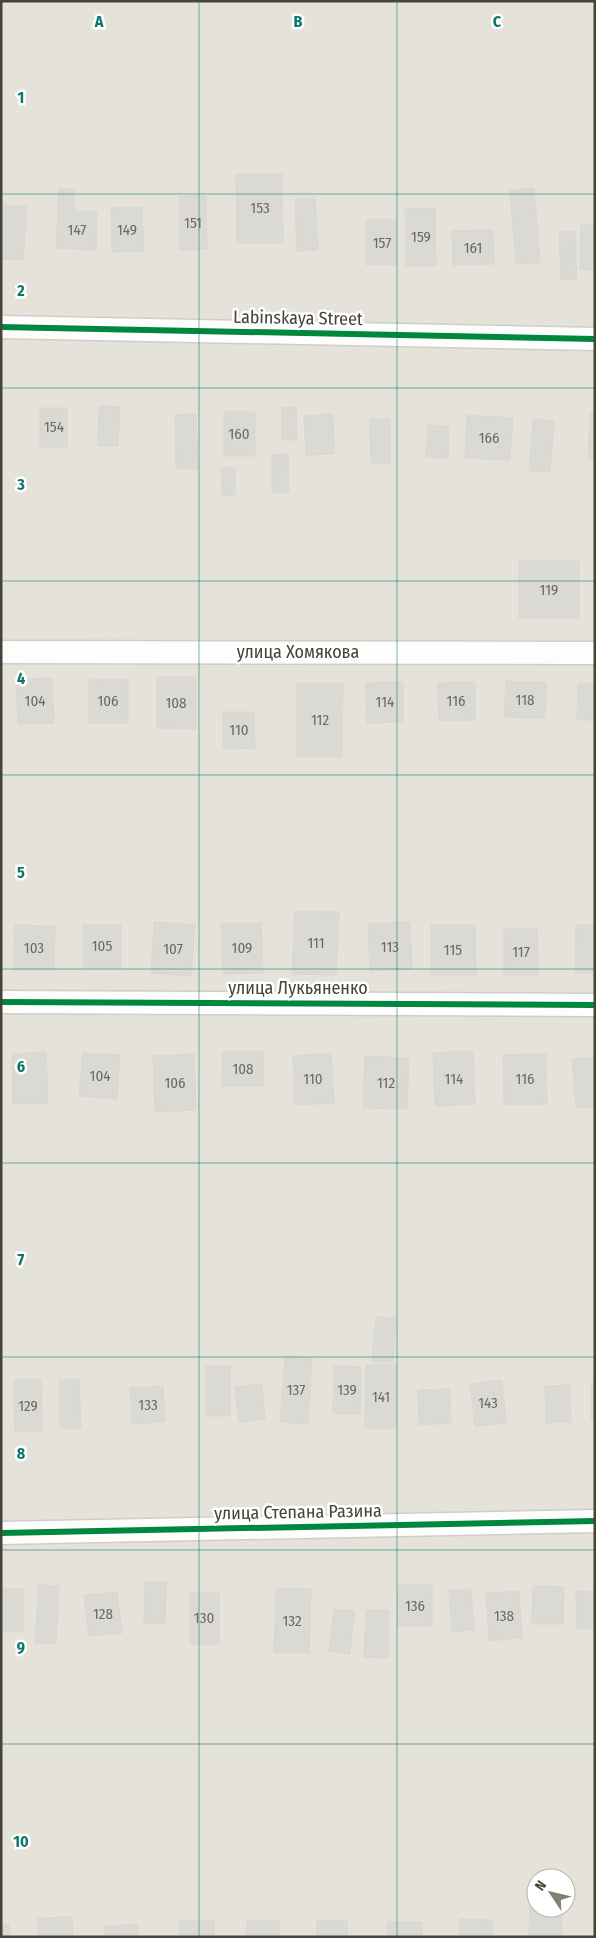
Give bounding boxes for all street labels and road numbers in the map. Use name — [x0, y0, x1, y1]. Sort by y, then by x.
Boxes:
street label: Labinskaya Street — [233, 306, 363, 330]
street label: улица Хомякова — [237, 641, 359, 663]
street label: улица Лукьяненко — [228, 977, 368, 999]
street label: улица Степана Разина — [214, 1500, 382, 1524]

